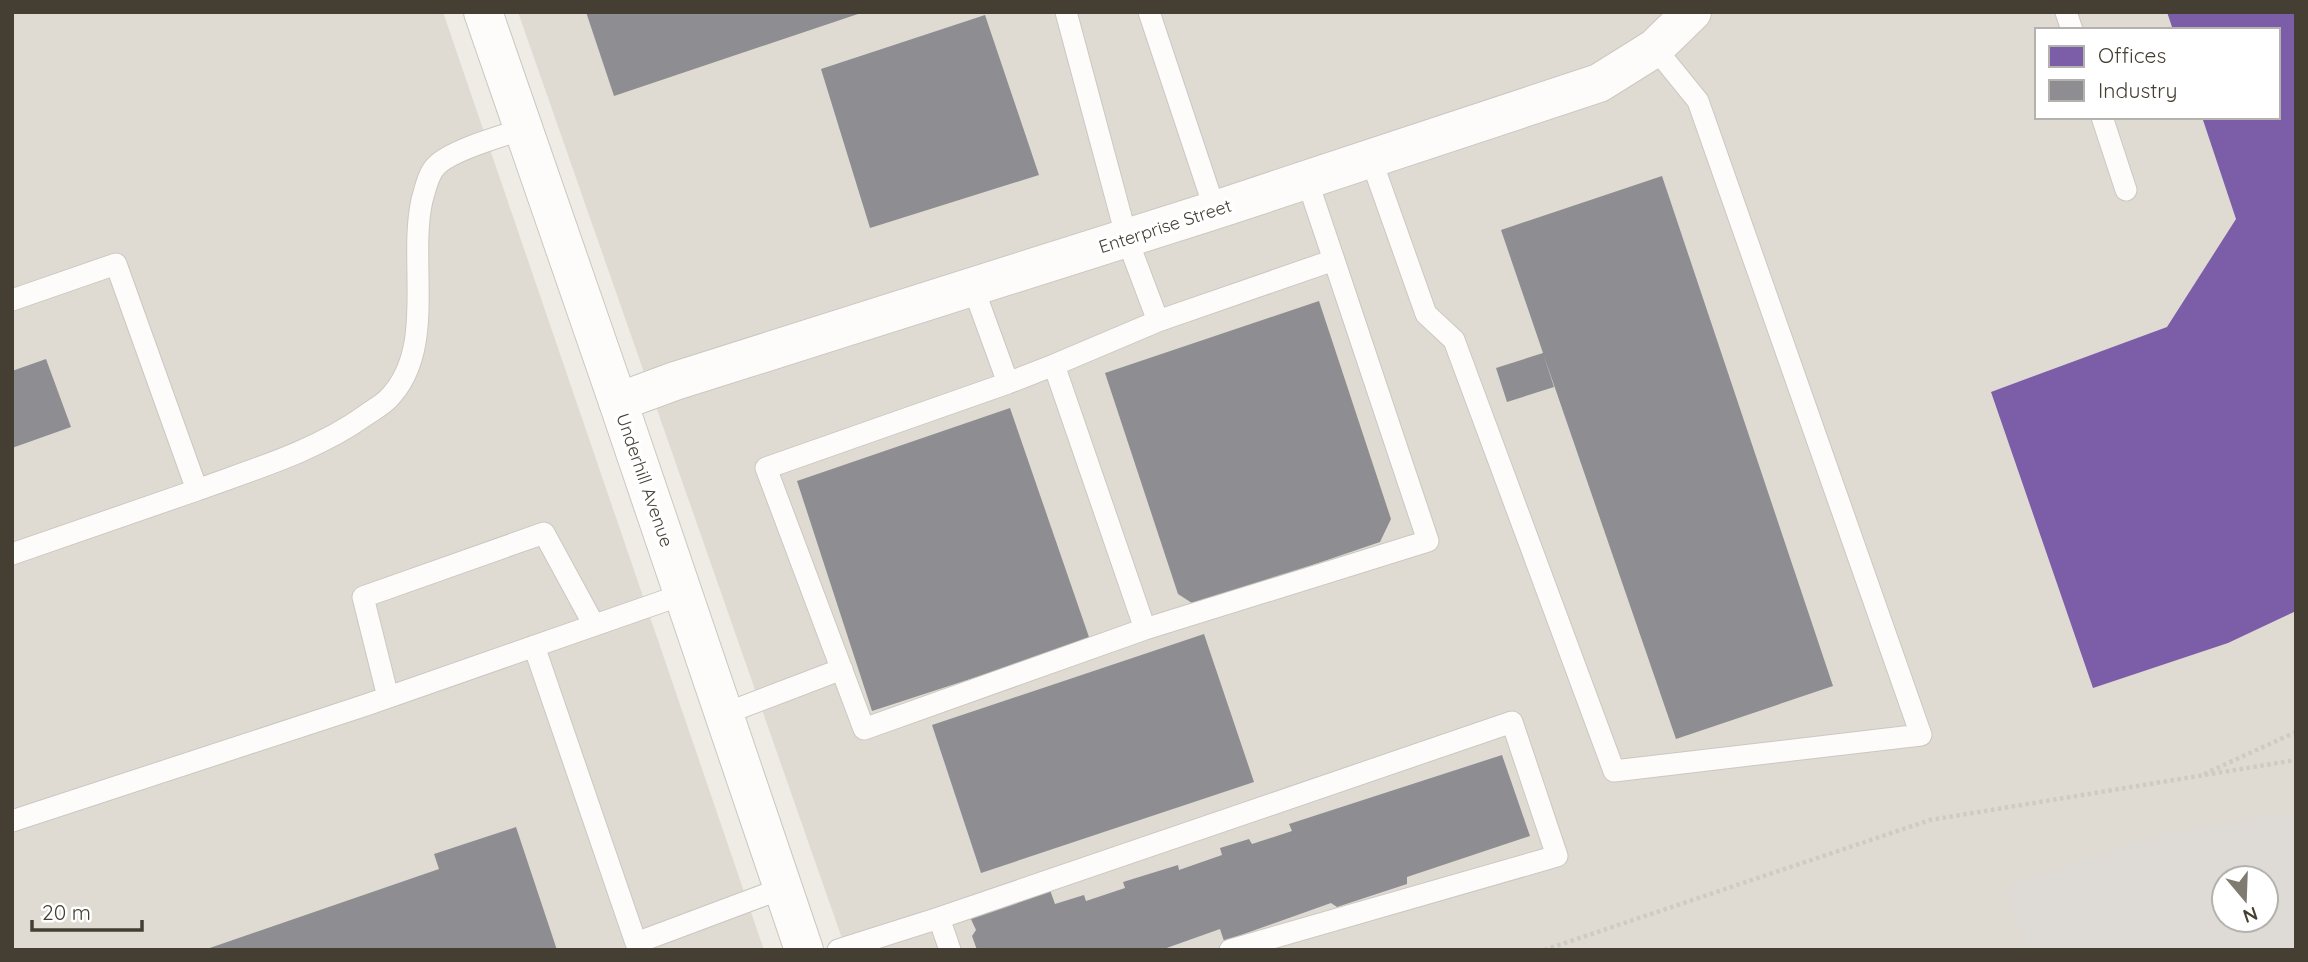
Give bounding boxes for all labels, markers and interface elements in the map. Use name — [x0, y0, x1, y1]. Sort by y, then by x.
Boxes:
legend — [2035, 28, 2280, 119]
text: Offices — [2098, 42, 2166, 68]
text: Industry — [2098, 77, 2177, 103]
street label: Enterprise Street — [1096, 194, 1234, 258]
street label: Underhill Avenue — [611, 410, 679, 550]
north arrow — [2210, 864, 2280, 934]
scale bar — [32, 888, 142, 932]
text: 20 m — [42, 899, 91, 925]
text: N — [2240, 901, 2261, 929]

